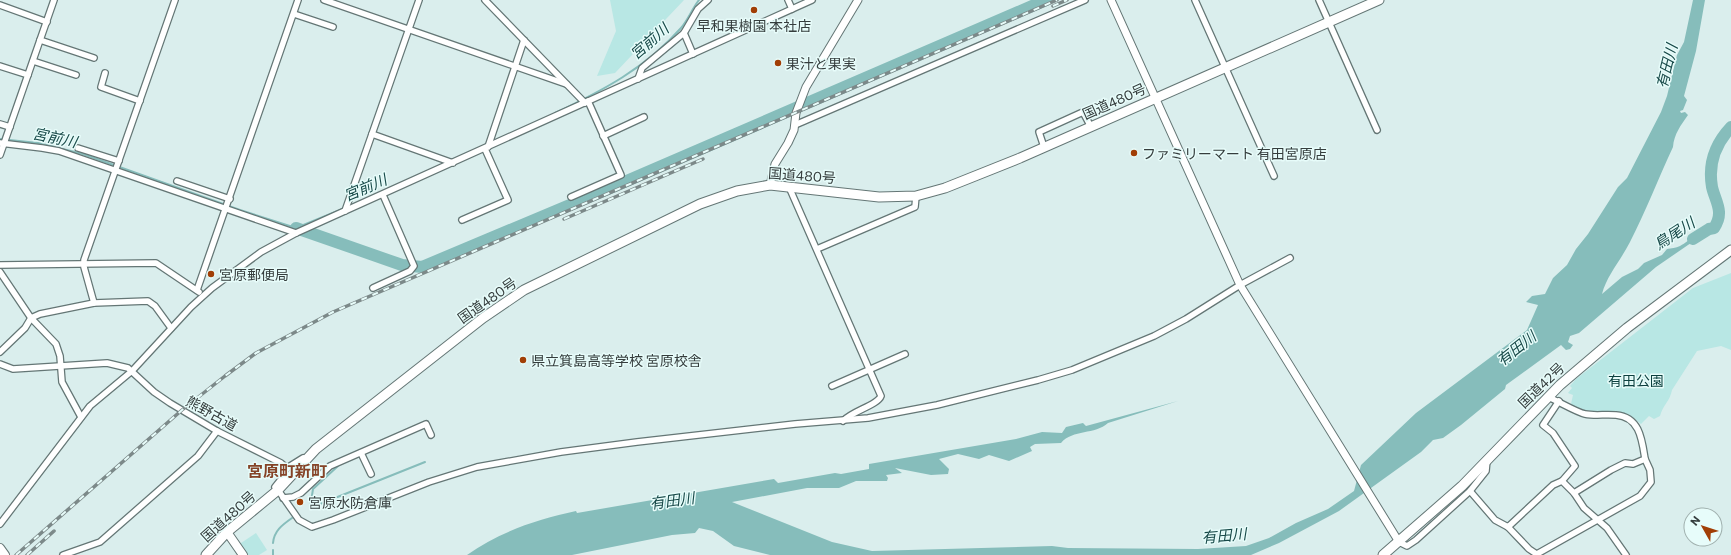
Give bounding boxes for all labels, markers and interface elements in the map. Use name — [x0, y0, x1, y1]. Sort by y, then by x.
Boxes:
marker: 早和果樹園 本社店 — [749, 5, 759, 15]
place label: 早和果樹園 本社店 — [697, 17, 811, 34]
water label: 宮前川 — [626, 18, 673, 63]
water label: 有田川 — [1652, 40, 1681, 90]
place label: 果汁と果実 — [786, 55, 856, 72]
marker: 果汁と果実 — [773, 58, 783, 68]
street label: 国道480号 — [1079, 79, 1149, 123]
water label: 宮前川 — [31, 124, 81, 151]
place label: ファミリーマート 有田宮原店 — [1142, 145, 1327, 162]
marker: ファミリーマート 有田宮原店 — [1129, 148, 1139, 158]
street label: 国道480号 — [767, 164, 837, 186]
water label: 宮前川 — [341, 169, 391, 204]
water label: 鳥尾川 — [1650, 212, 1699, 253]
place label: 宮原郵便局 — [219, 266, 289, 283]
marker: 宮原郵便局 — [206, 269, 216, 279]
street label: 国道480号 — [454, 274, 520, 326]
water label: 有田川 — [1493, 326, 1541, 369]
place label: 県立箕島高等学校 宮原校舎 — [531, 352, 702, 369]
marker: 県立箕島高等学校 宮原校舎 — [518, 355, 528, 365]
street label: 国道42号 — [1514, 359, 1568, 411]
park label: 有田公園 — [1608, 372, 1664, 389]
street label: 熊野古道 — [183, 392, 241, 434]
district label: 宮原町新町 — [247, 461, 327, 480]
street label: 国道480号 — [197, 487, 259, 545]
water label: 有田川 — [648, 488, 698, 512]
place label: 宮原水防倉庫 — [308, 494, 392, 511]
marker: 宮原水防倉庫 — [295, 497, 305, 507]
north arrow — [1683, 507, 1723, 547]
text: N — [1687, 513, 1702, 528]
water label: 有田川 — [1201, 524, 1249, 546]

